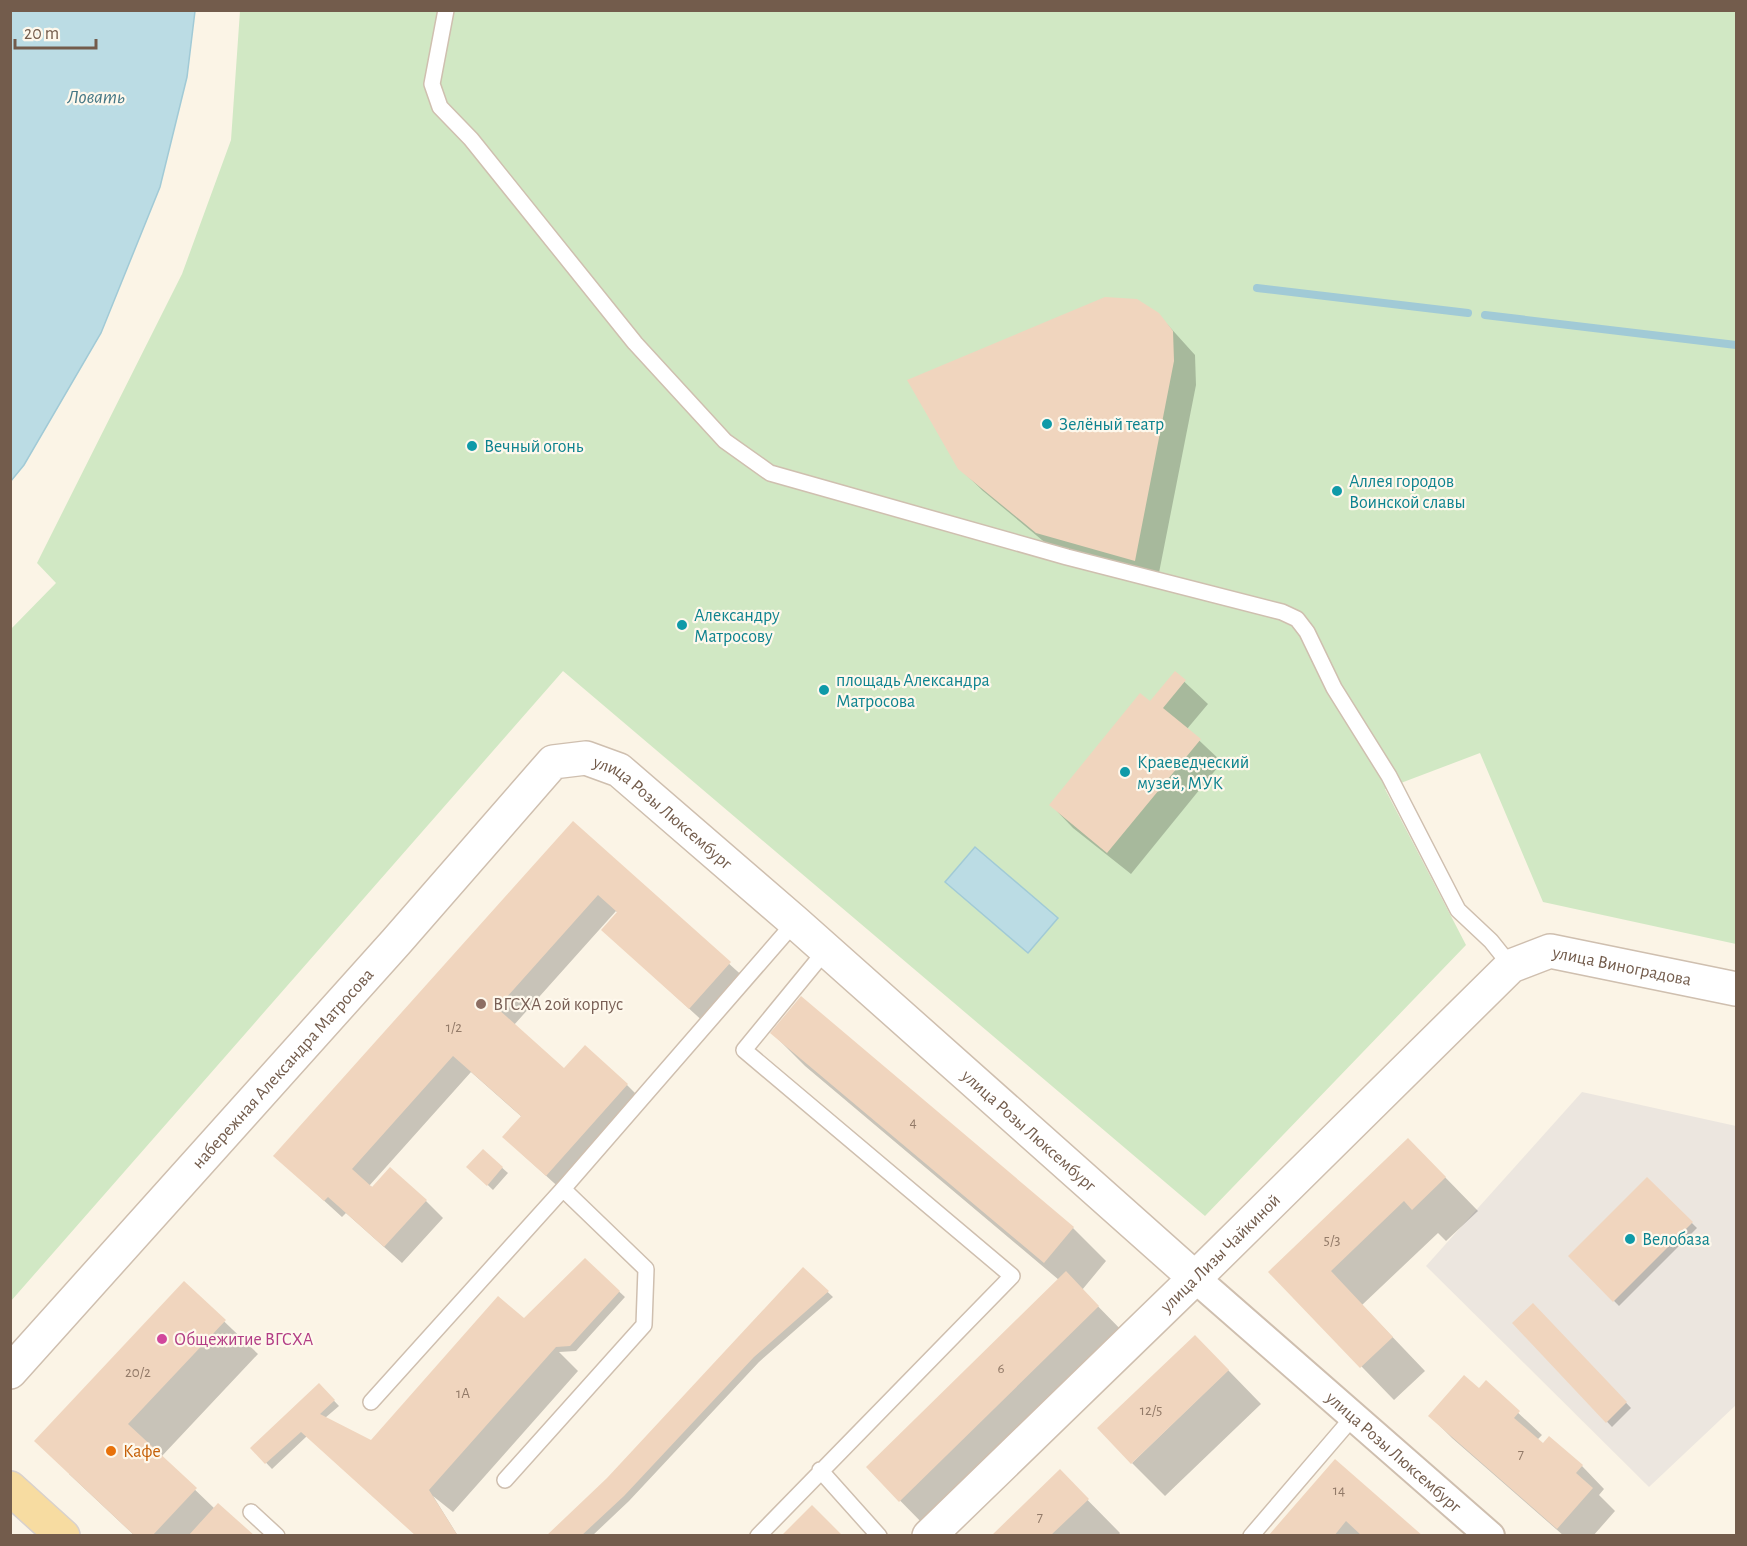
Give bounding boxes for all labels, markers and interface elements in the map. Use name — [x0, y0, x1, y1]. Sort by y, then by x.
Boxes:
scale bar — [15, 12, 96, 50]
text: 20 m — [24, 25, 59, 43]
water label: Ловать — [66, 87, 125, 107]
place label: Зелёный театр — [1059, 416, 1164, 434]
marker: Зелёный театр — [1040, 417, 1054, 431]
place label: Вечный огонь — [484, 438, 584, 456]
marker: Вечный огонь — [465, 439, 479, 453]
place label: Аллея городов Воинской славы — [1349, 473, 1466, 512]
marker: Аллея городов Воинской славы — [1330, 484, 1344, 498]
place label: Александру Матросову — [694, 607, 780, 646]
marker: Александру Матросову — [675, 618, 689, 632]
place label: площадь Александра Матросова — [836, 672, 990, 711]
marker: площадь Александра Матросова — [817, 683, 831, 697]
street label: улица Розы Люксембург — [590, 753, 736, 874]
place label: Краеведческий музей, МУК — [1137, 754, 1249, 793]
marker: Краеведческий музей, МУК — [1118, 765, 1132, 779]
street label: улица Виноградова — [1550, 944, 1693, 990]
street label: набережная Александра Матросова — [189, 966, 377, 1173]
place label: ВГСХА 2ой корпус — [493, 996, 623, 1014]
marker: ВГСХА 2ой корпус — [474, 997, 488, 1011]
house number: 1/2 — [446, 1020, 462, 1035]
street label: улица Розы Люксембург — [957, 1066, 1100, 1196]
house number: 4 — [909, 1115, 917, 1130]
street label: улица Лизы Чайкиной — [1157, 1191, 1284, 1317]
place label: Велобаза — [1642, 1230, 1710, 1249]
marker: Велобаза — [1623, 1232, 1637, 1246]
house number: 5/3 — [1324, 1233, 1340, 1248]
place label: Общежитие ВГСХА — [174, 1330, 314, 1349]
marker: Общежитие ВГСХА — [155, 1332, 169, 1346]
house number: 6 — [997, 1361, 1005, 1376]
house number: 20/2 — [125, 1365, 151, 1380]
house number: 1А — [456, 1386, 470, 1401]
street label: улица Розы Люксембург — [1321, 1388, 1465, 1517]
house number: 12/5 — [1140, 1403, 1162, 1418]
place label: Кафе — [123, 1443, 161, 1461]
marker: Кафе — [104, 1444, 118, 1458]
house number: 7 — [1518, 1447, 1524, 1462]
house number: 14 — [1333, 1483, 1345, 1498]
house number: 7 — [1037, 1510, 1043, 1525]

